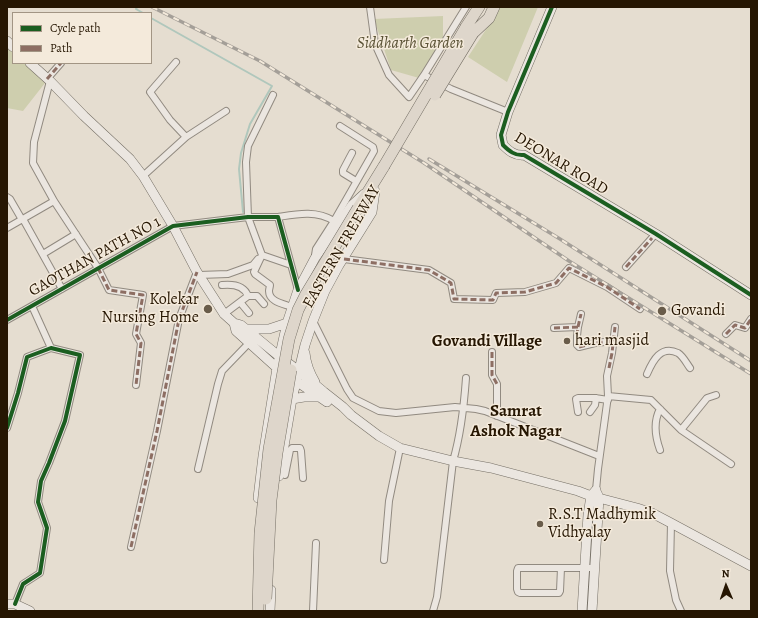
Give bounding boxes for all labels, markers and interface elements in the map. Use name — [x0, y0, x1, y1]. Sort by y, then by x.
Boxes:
legend — [12, 12, 152, 64]
text: Cycle path — [50, 20, 101, 36]
park label: Siddharth Garden — [357, 34, 463, 54]
text: Path — [50, 40, 72, 56]
street label: DEONAR ROAD — [511, 128, 611, 200]
street label: EASTERN FREEWAY — [299, 182, 385, 312]
street label: GAOTHAN PATH NO 1 — [26, 213, 164, 301]
place label: Kolekar Nursing Home — [102, 290, 199, 328]
place label: Govandi — [671, 301, 725, 321]
marker: Kolekar Nursing Home — [202, 303, 214, 315]
marker: Govandi — [656, 305, 668, 317]
place label: hari masjid — [575, 331, 649, 351]
district label: Govandi Village — [432, 332, 542, 352]
marker: hari masjid — [562, 336, 572, 346]
district label: Samrat Ashok Nagar — [470, 402, 562, 442]
place label: R.S.T Madhymik Vidhyalay — [548, 505, 656, 543]
marker: R.S.T Madhymik Vidhyalay — [535, 519, 545, 529]
north arrow — [706, 566, 746, 606]
text: N — [721, 566, 730, 581]

